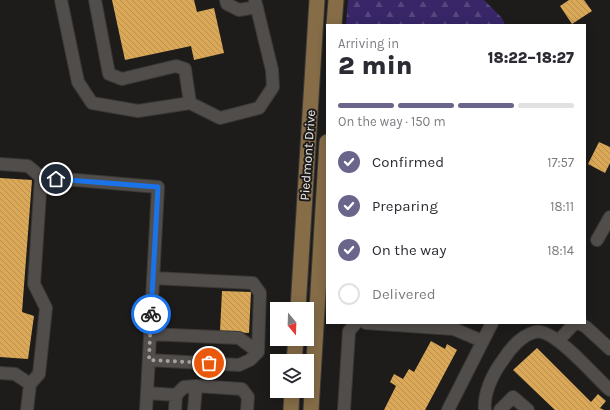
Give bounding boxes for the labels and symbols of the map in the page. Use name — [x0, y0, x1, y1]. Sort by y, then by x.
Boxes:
street label: Piedmont Drive — [297, 109, 318, 201]
pin — [39, 162, 73, 196]
courier — [131, 294, 171, 334]
north arrow — [270, 302, 314, 346]
pin — [192, 346, 226, 380]

